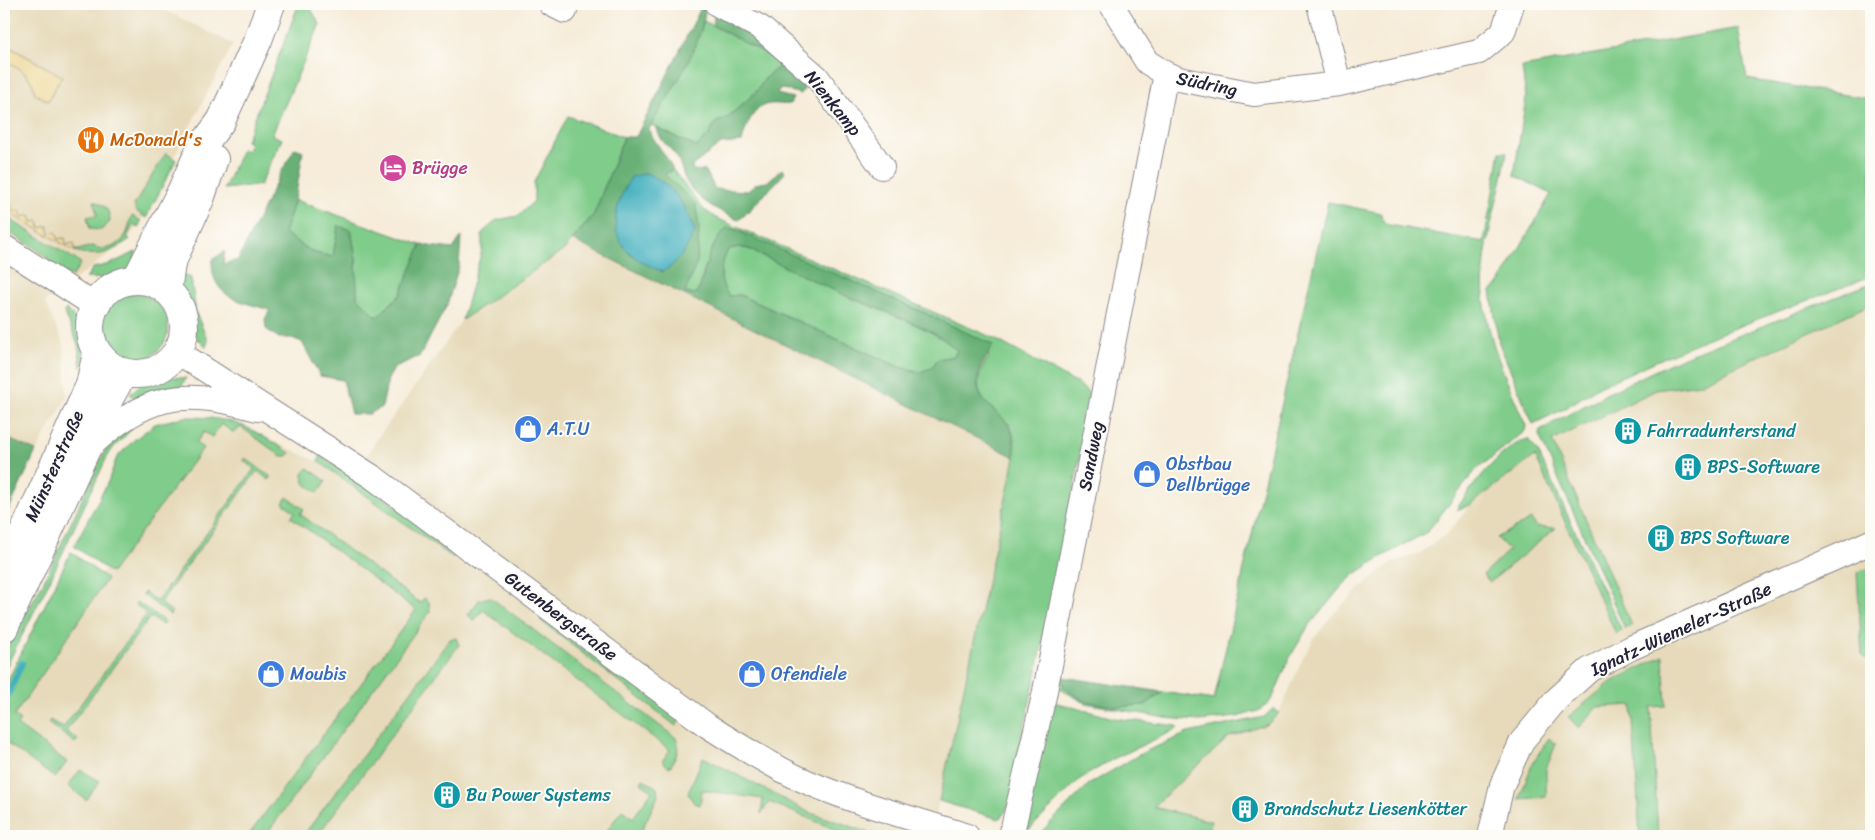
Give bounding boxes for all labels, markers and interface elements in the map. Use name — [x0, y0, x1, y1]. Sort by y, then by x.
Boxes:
street label: Nienkamp — [796, 62, 870, 144]
street label: Südring — [1174, 62, 1240, 106]
place label: McDonald's — [110, 124, 203, 156]
restaurant icon: McDonald's — [76, 125, 106, 155]
place label: Brügge — [412, 152, 468, 184]
hotel icon: Brügge — [378, 153, 408, 183]
street label: Münsterstraße — [15, 405, 93, 527]
place label: A.T.U — [546, 413, 590, 445]
shop icon: A.T.U — [513, 414, 543, 444]
place label: Fahrradunterstand — [1647, 415, 1797, 447]
building icon: Fahrradunterstand — [1613, 416, 1643, 446]
street label: Sandweg — [1069, 418, 1113, 494]
place label: Obstbau Dellbrügge — [1166, 448, 1250, 501]
place label: BPS-Software — [1707, 451, 1820, 483]
building icon: BPS-Software — [1673, 452, 1703, 482]
shop icon: Obstbau Dellbrügge — [1132, 459, 1162, 489]
place label: BPS Software — [1680, 522, 1790, 554]
building icon: BPS Software — [1646, 523, 1676, 553]
street label: Gutenbergstraße — [497, 562, 625, 670]
street label: Ignatz-Wiemeler-Straße — [1584, 573, 1777, 686]
place label: Moubis — [290, 658, 347, 690]
place label: Ofendiele — [771, 658, 847, 690]
shop icon: Moubis — [256, 659, 286, 689]
shop icon: Ofendiele — [737, 659, 767, 689]
place label: Bu Power Systems — [466, 779, 612, 811]
building icon: Bu Power Systems — [432, 780, 462, 810]
place label: Brandschutz Liesenkötter — [1264, 793, 1469, 825]
building icon: Brandschutz Liesenkötter — [1230, 794, 1260, 824]

